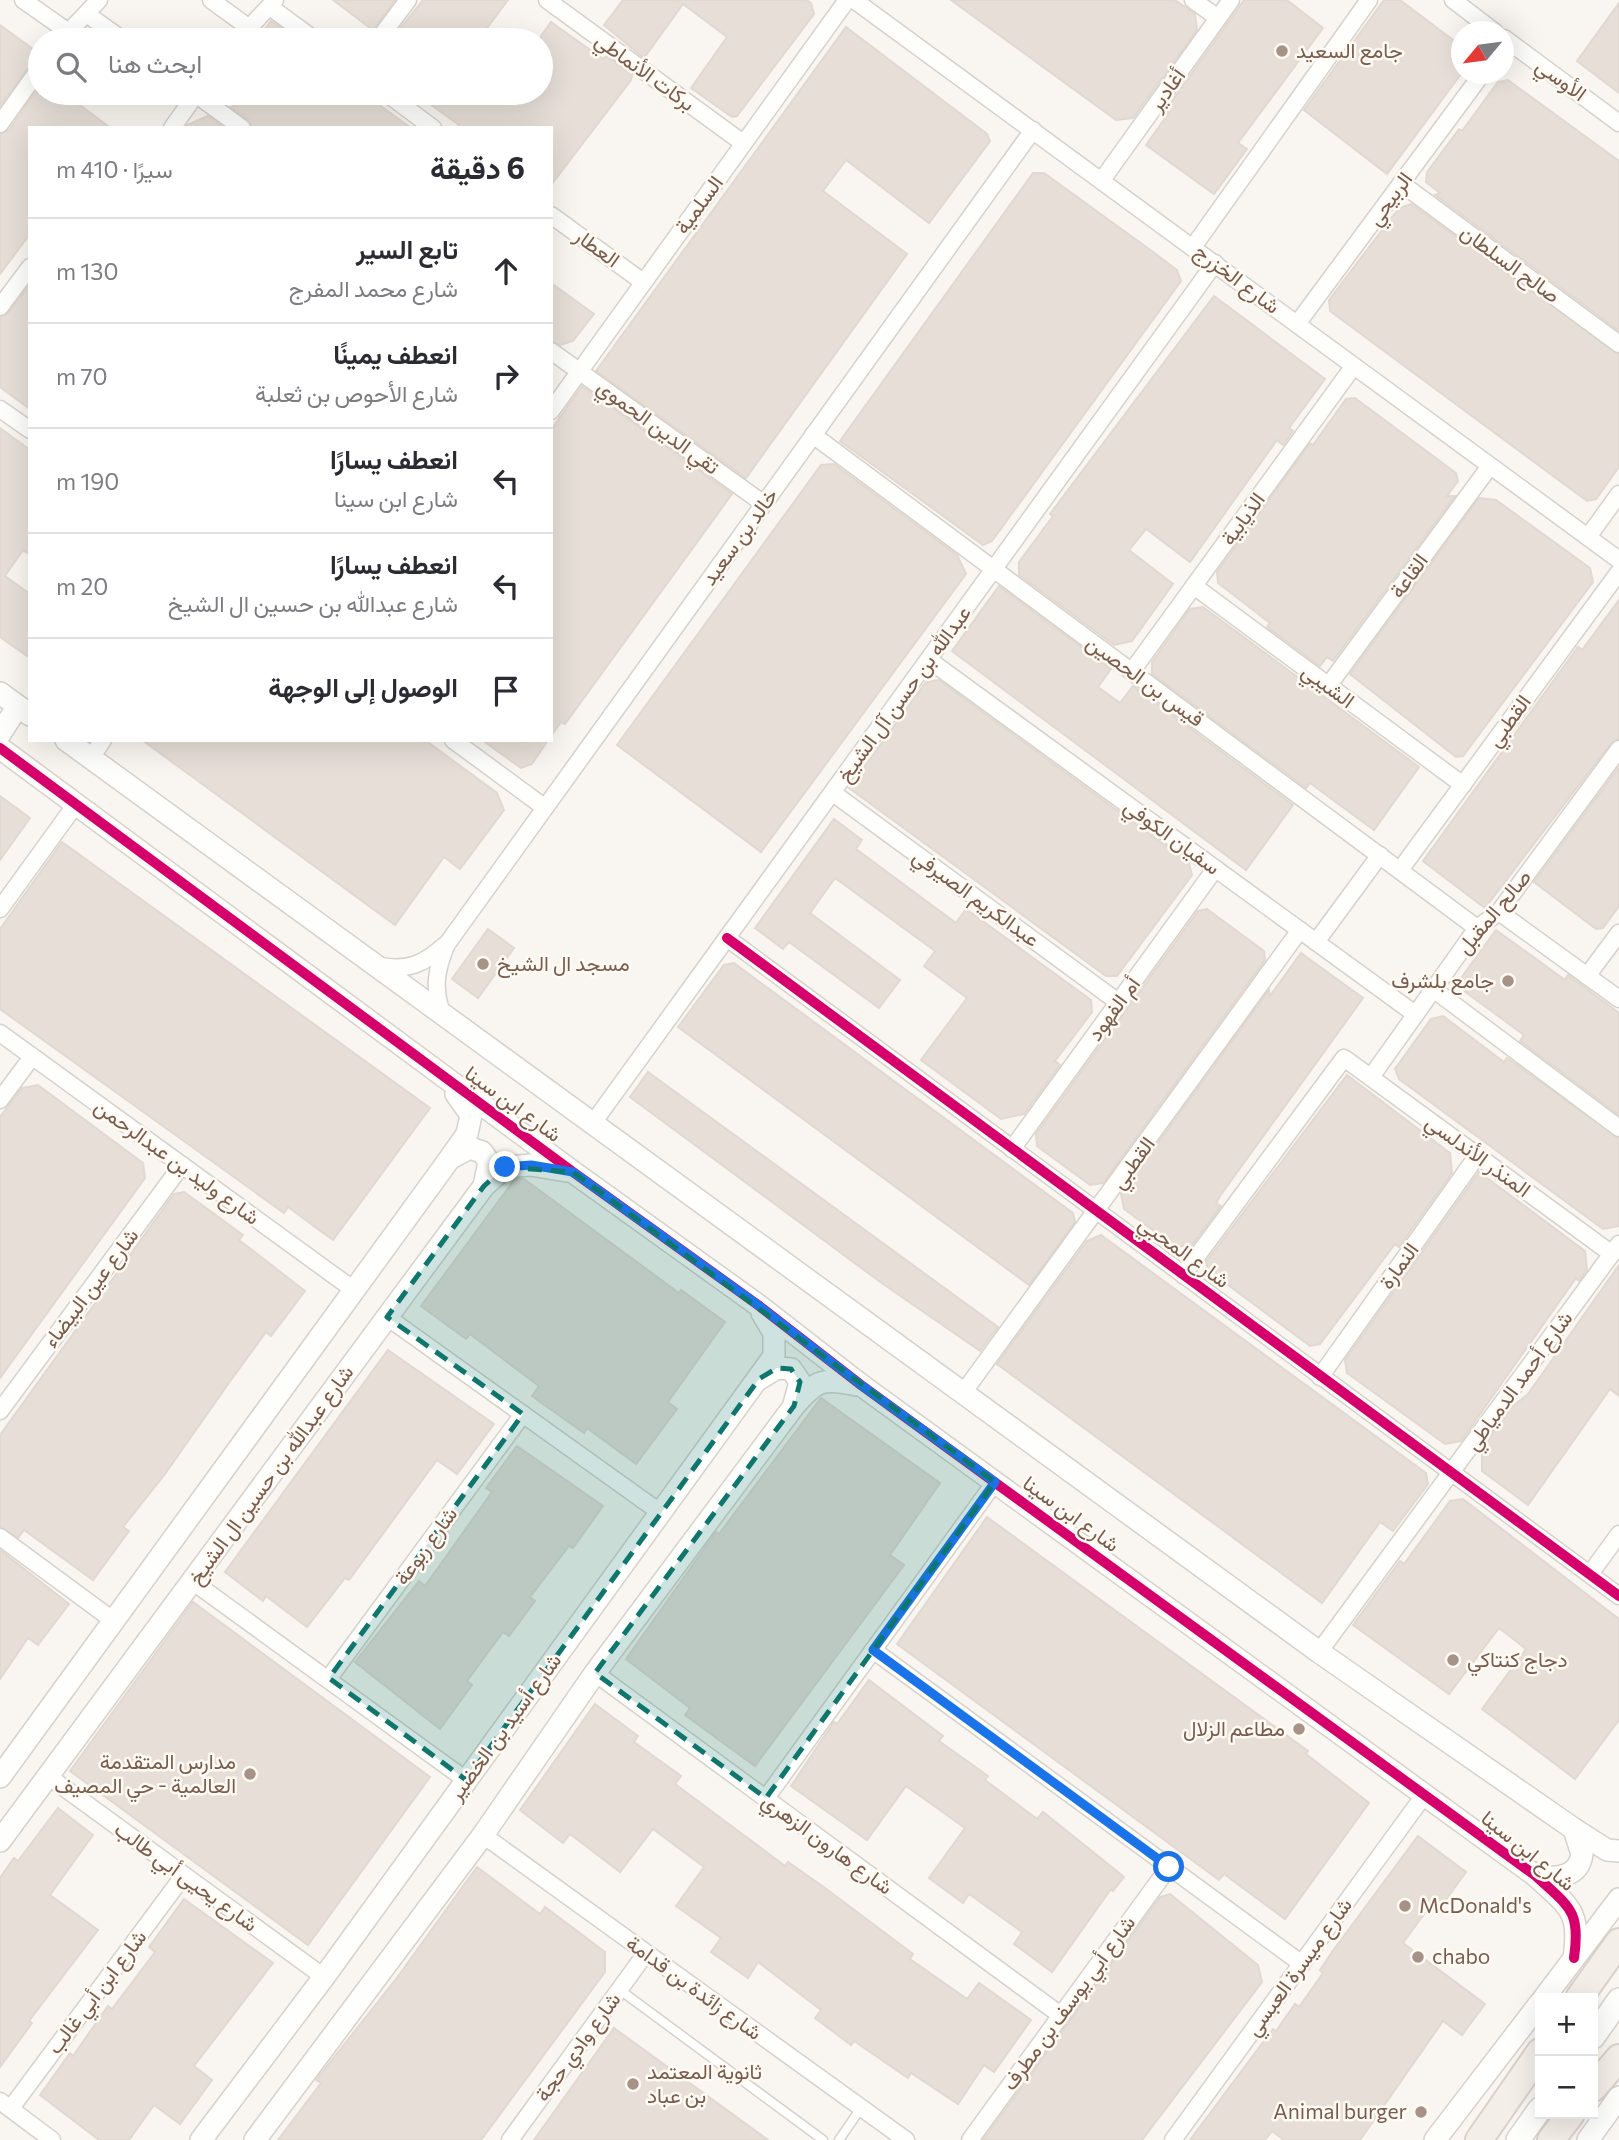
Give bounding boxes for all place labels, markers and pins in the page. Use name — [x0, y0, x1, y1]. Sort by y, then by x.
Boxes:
place label: جامع السعيد — [1296, 37, 1403, 65]
marker: جامع السعيد — [1274, 43, 1290, 59]
place label: مسجد ال الشيخ — [497, 950, 630, 978]
marker: مسجد ال الشيخ — [475, 956, 491, 972]
place label: جامع بلشرف — [1391, 967, 1494, 995]
marker: جامع بلشرف — [1500, 973, 1516, 989]
place label: دجاج كنتاكي — [1467, 1646, 1568, 1677]
marker: دجاج كنتاكي — [1445, 1652, 1461, 1668]
place label: مطاعم الزلال — [1183, 1715, 1285, 1743]
marker: مطاعم الزلال — [1291, 1721, 1307, 1737]
place label: مدارس المتقدمة العالمية - حي المصيف — [54, 1748, 236, 1803]
marker: مدارس المتقدمة العالمية - حي المصيف — [242, 1766, 258, 1782]
place label: McDonald's — [1419, 1892, 1532, 1917]
marker: McDonald's — [1397, 1898, 1413, 1914]
place label: chabo — [1432, 1943, 1490, 1968]
marker: chabo — [1410, 1949, 1426, 1965]
place label: ثانوية المعتمد بن عباد — [647, 2058, 762, 2108]
marker: ثانوية المعتمد بن عباد — [625, 2076, 641, 2092]
place label: Animal burger — [1273, 2098, 1407, 2123]
marker: Animal burger — [1413, 2104, 1429, 2120]

